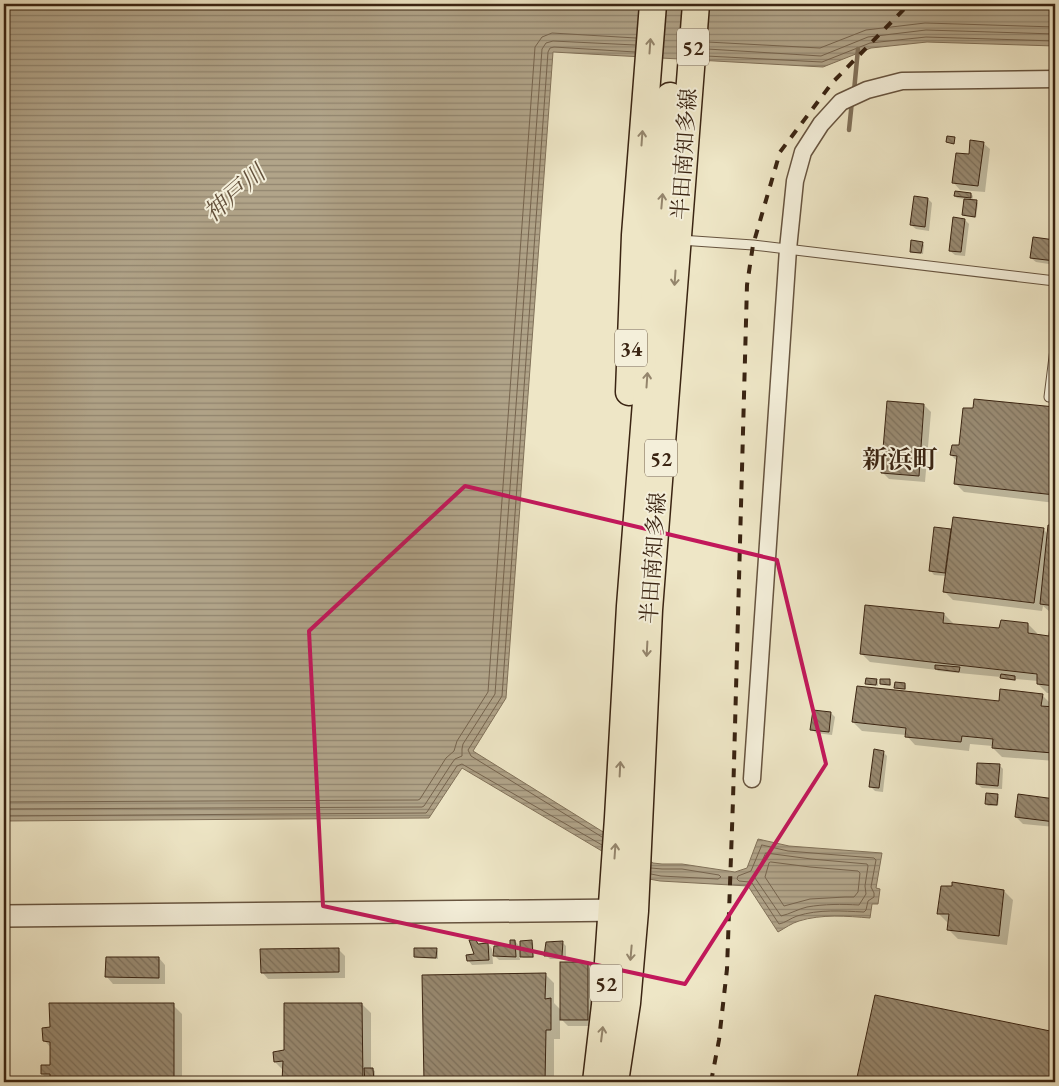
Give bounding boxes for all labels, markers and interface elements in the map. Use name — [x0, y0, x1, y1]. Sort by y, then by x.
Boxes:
road number: 52 — [677, 28, 709, 66]
one-way arrow — [645, 39, 654, 55]
street label: 半田南知多線 — [665, 87, 703, 221]
one-way arrow — [638, 131, 647, 147]
water label: 神戸川 — [197, 156, 274, 228]
one-way arrow — [657, 193, 666, 209]
one-way arrow — [670, 270, 679, 286]
road number: 34 — [615, 329, 647, 366]
one-way arrow — [643, 373, 652, 389]
road number: 52 — [645, 439, 677, 476]
district label: 新浜町 — [862, 443, 938, 475]
street label: 半田南知多線 — [634, 491, 672, 625]
one-way arrow — [643, 641, 652, 657]
one-way arrow — [616, 762, 625, 778]
one-way arrow — [611, 843, 620, 859]
one-way arrow — [626, 945, 636, 961]
road number: 52 — [590, 964, 622, 1001]
one-way arrow — [597, 1026, 607, 1042]

